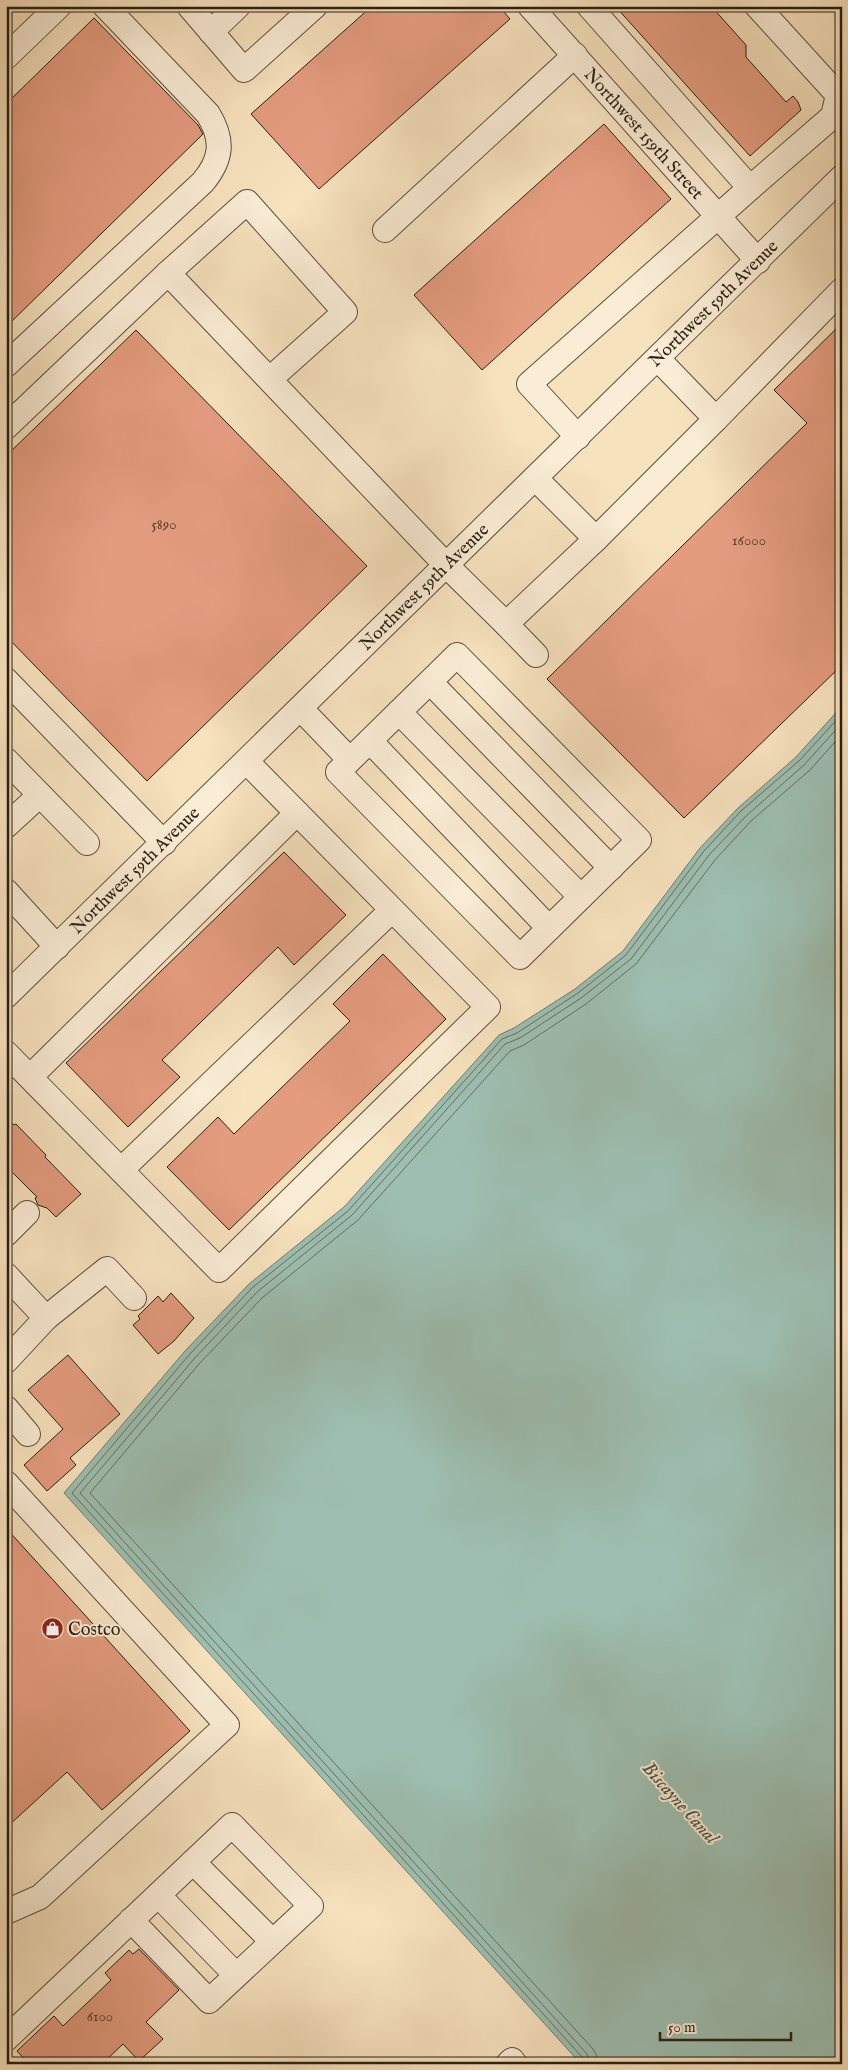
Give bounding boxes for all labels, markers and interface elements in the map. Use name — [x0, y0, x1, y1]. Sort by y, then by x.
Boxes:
street label: Northwest 159th Street — [578, 64, 708, 205]
street label: Northwest 59th Avenue — [645, 236, 784, 373]
house number: 5890 — [151, 515, 177, 534]
street label: Northwest 59th Avenue — [355, 519, 495, 656]
house number: 16000 — [732, 531, 766, 550]
street label: Northwest 59th Avenue — [66, 803, 205, 940]
shop icon: Costco — [40, 1617, 64, 1641]
place label: Costco — [68, 1619, 121, 1642]
water label: Biscayne Canal — [636, 1757, 724, 1851]
house number: 6100 — [87, 2007, 113, 2026]
scale bar — [660, 2010, 792, 2042]
text: 50 m — [668, 2018, 696, 2037]

